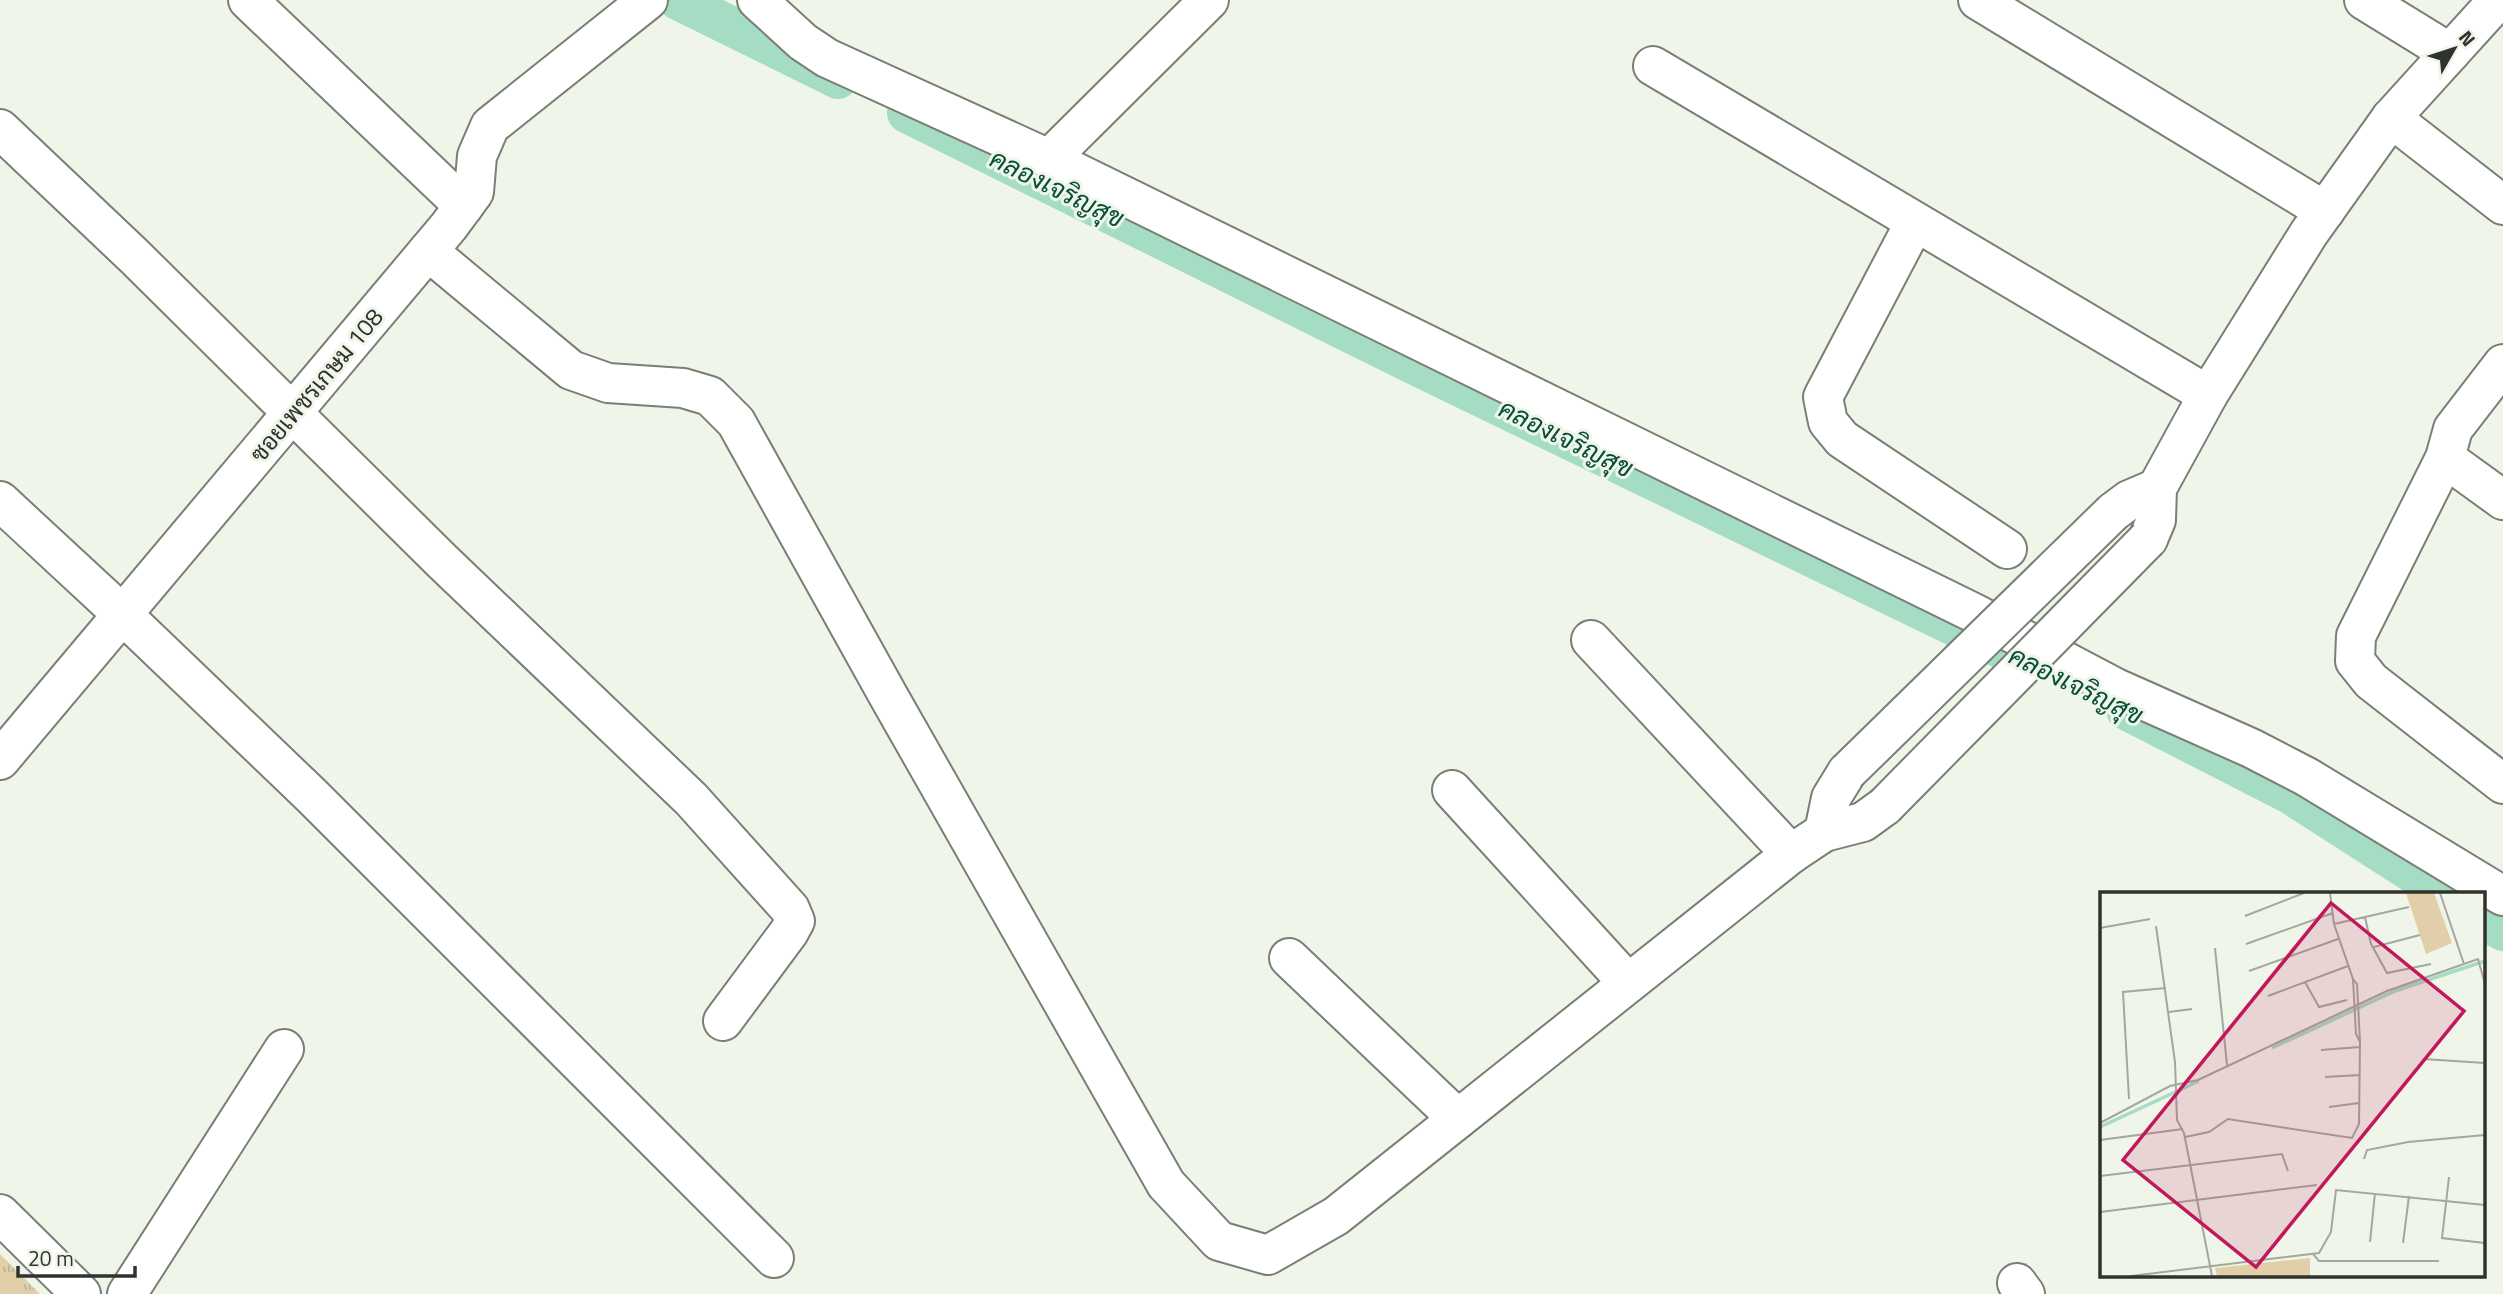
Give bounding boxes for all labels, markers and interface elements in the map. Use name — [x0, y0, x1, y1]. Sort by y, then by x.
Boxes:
north arrow — [2419, 14, 2489, 84]
text: N — [2452, 24, 2483, 52]
water label: คลองเจริญสุข — [983, 139, 1131, 237]
street label: ซอยเพชรเกษม 108 — [241, 300, 391, 470]
water label: คลองเจริญสุข — [1492, 389, 1640, 487]
water label: คลองเจริญสุข — [2002, 636, 2150, 734]
inset map — [2100, 892, 2486, 1276]
scale bar — [18, 1234, 135, 1278]
text: 20 m — [28, 1242, 74, 1274]

